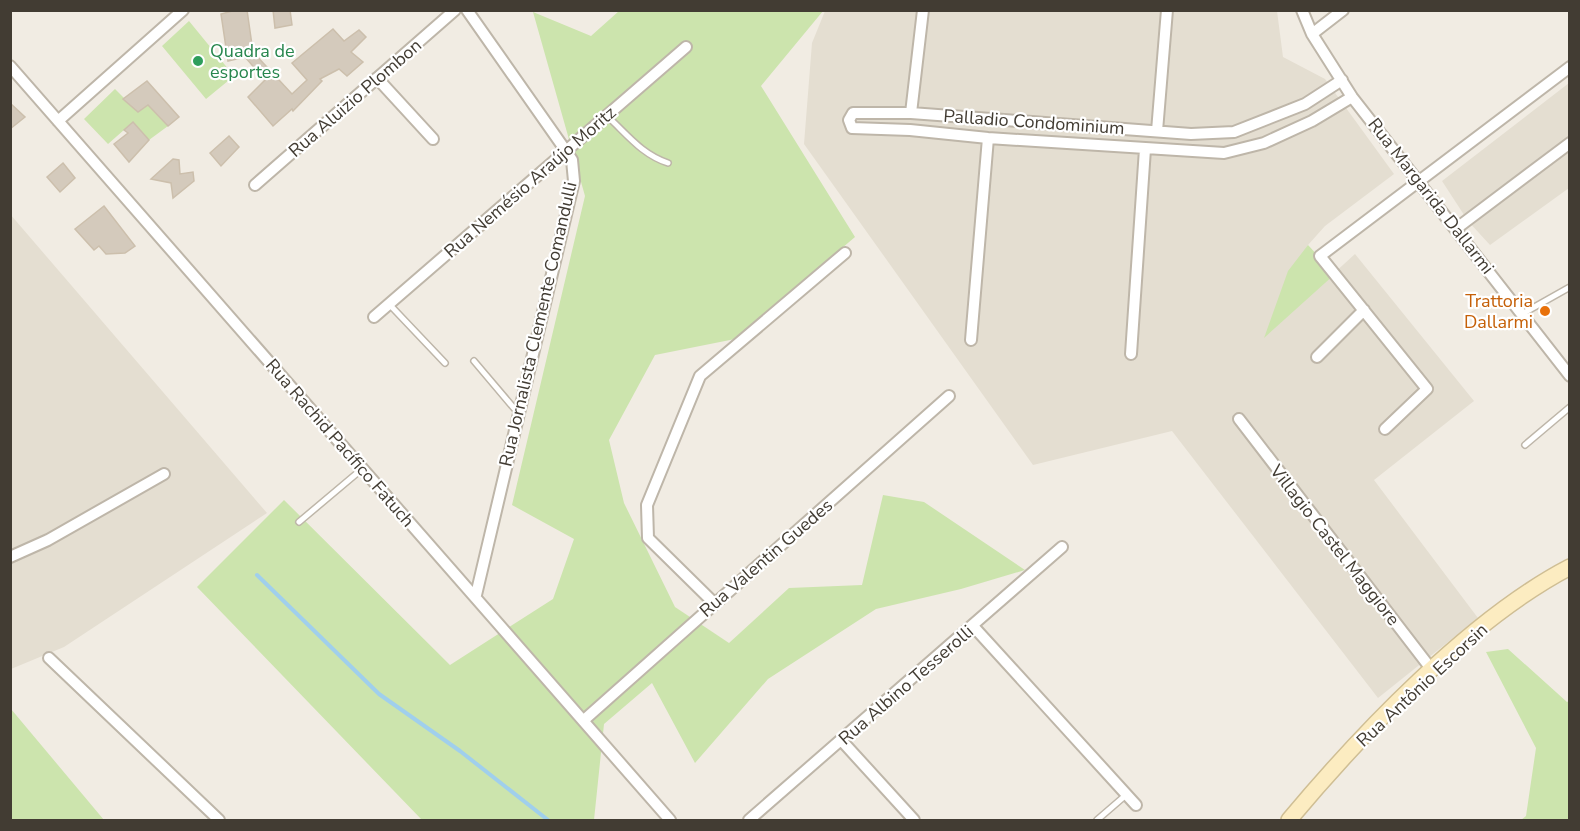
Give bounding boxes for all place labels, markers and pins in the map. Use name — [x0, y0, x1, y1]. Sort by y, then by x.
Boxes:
place label: Quadra de esportes — [210, 39, 295, 84]
marker: Quadra de esportes — [191, 54, 205, 68]
place label: Trattoria Dallarmi — [1464, 289, 1533, 334]
marker: Trattoria Dallarmi — [1538, 304, 1552, 318]

